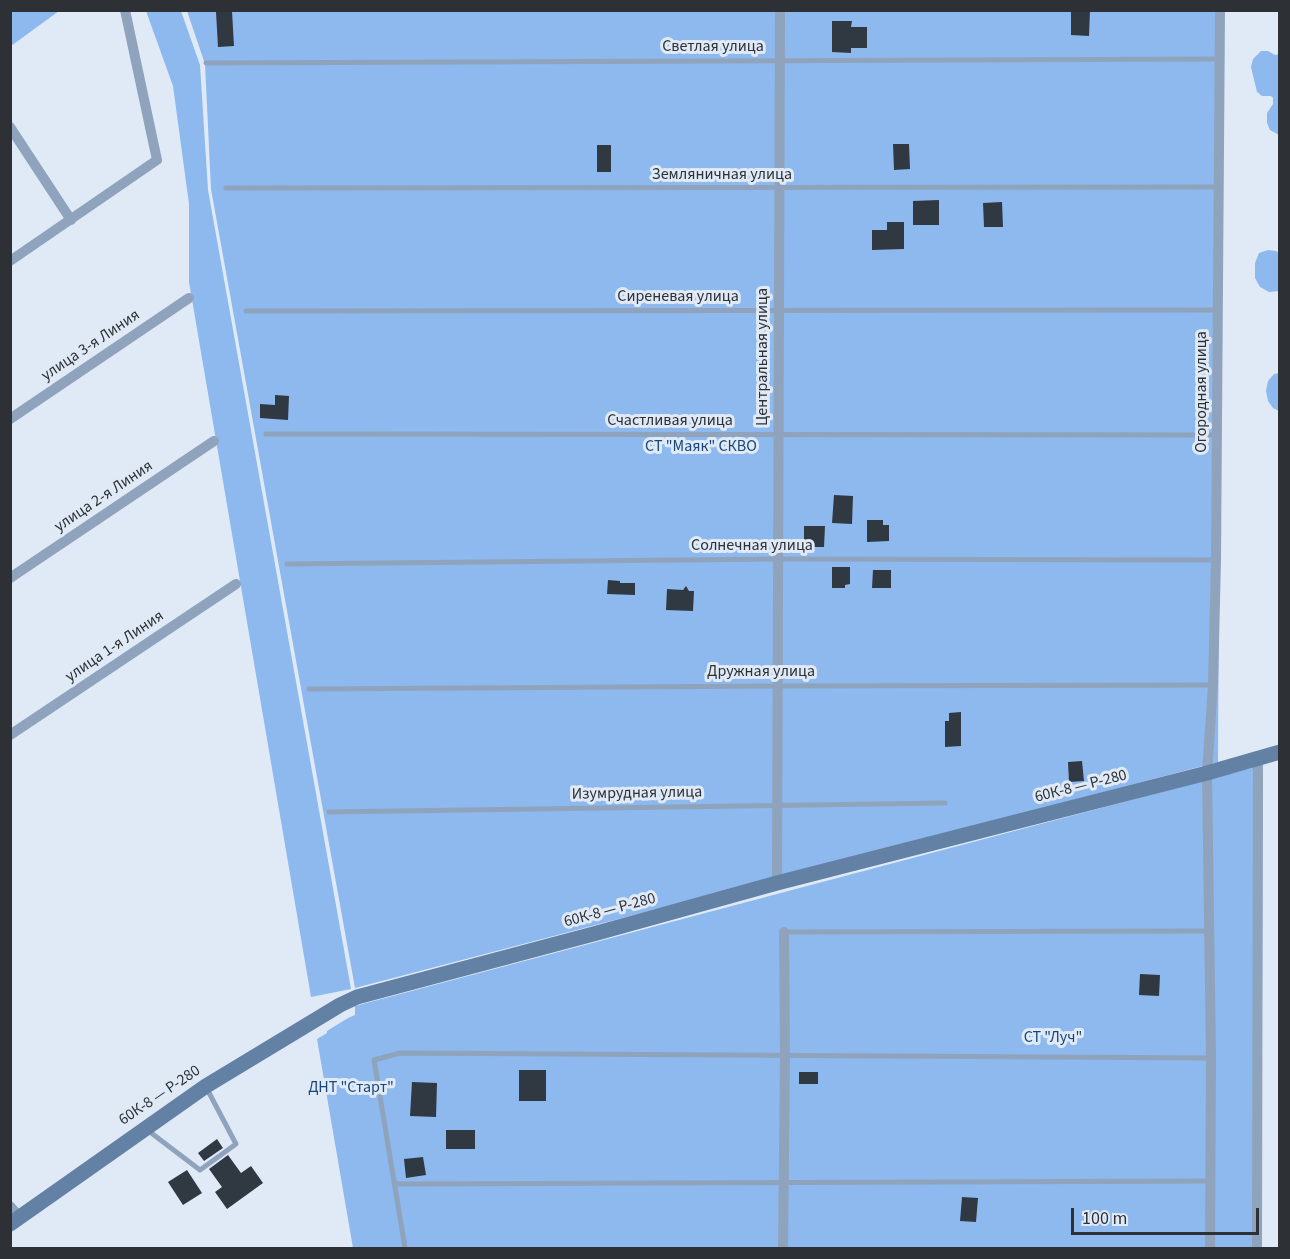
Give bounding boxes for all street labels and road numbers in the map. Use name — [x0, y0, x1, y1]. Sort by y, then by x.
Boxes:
street label: Светлая улица — [662, 37, 764, 57]
street label: Земляничная улица — [652, 165, 792, 185]
street label: Сиреневая улица — [617, 287, 739, 307]
street label: Центральная улица — [753, 288, 773, 426]
street label: улица 3-я Линия — [38, 306, 144, 386]
street label: Огородная улица — [1192, 331, 1212, 453]
street label: Счастливая улица — [607, 411, 733, 431]
street label: улица 2-я Линия — [51, 457, 157, 537]
street label: Солнечная улица — [691, 536, 813, 556]
street label: улица 1-я Линия — [62, 607, 168, 687]
street label: Дружная улица — [707, 662, 815, 682]
street label: 60К-8 — Р-280 — [1033, 766, 1129, 808]
street label: Изумрудная улица — [572, 783, 702, 805]
street label: 60К-8 — Р-280 — [562, 890, 658, 932]
street label: 60К-8 — Р-280 — [116, 1062, 204, 1130]

